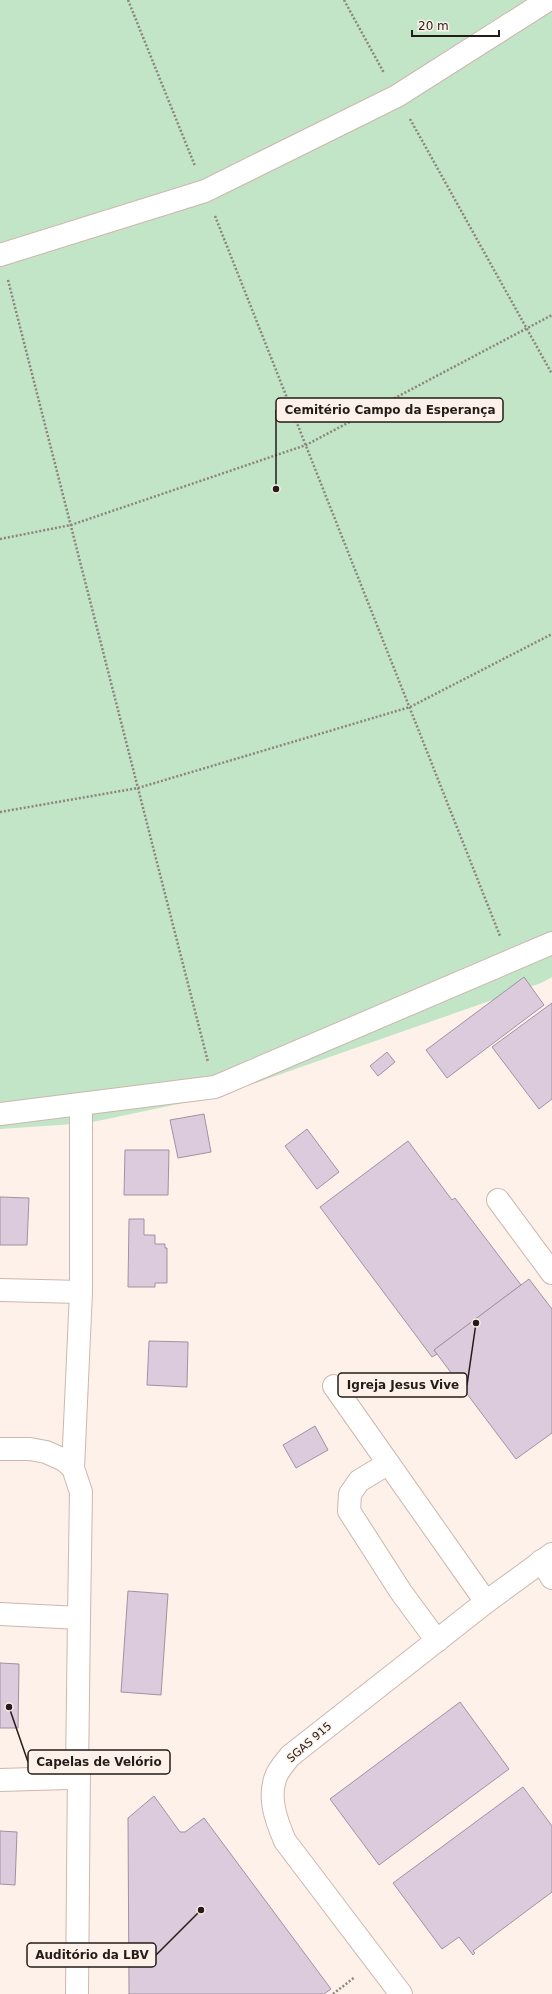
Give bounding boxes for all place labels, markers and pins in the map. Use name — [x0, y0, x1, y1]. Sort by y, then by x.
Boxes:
callout: Cemitério Campo da Esperança — [276, 398, 503, 422]
callout: Igreja Jesus Vive — [338, 1373, 467, 1397]
callout: Capelas de Velório — [28, 1750, 170, 1774]
callout: Auditório da LBV — [27, 1943, 156, 1967]

